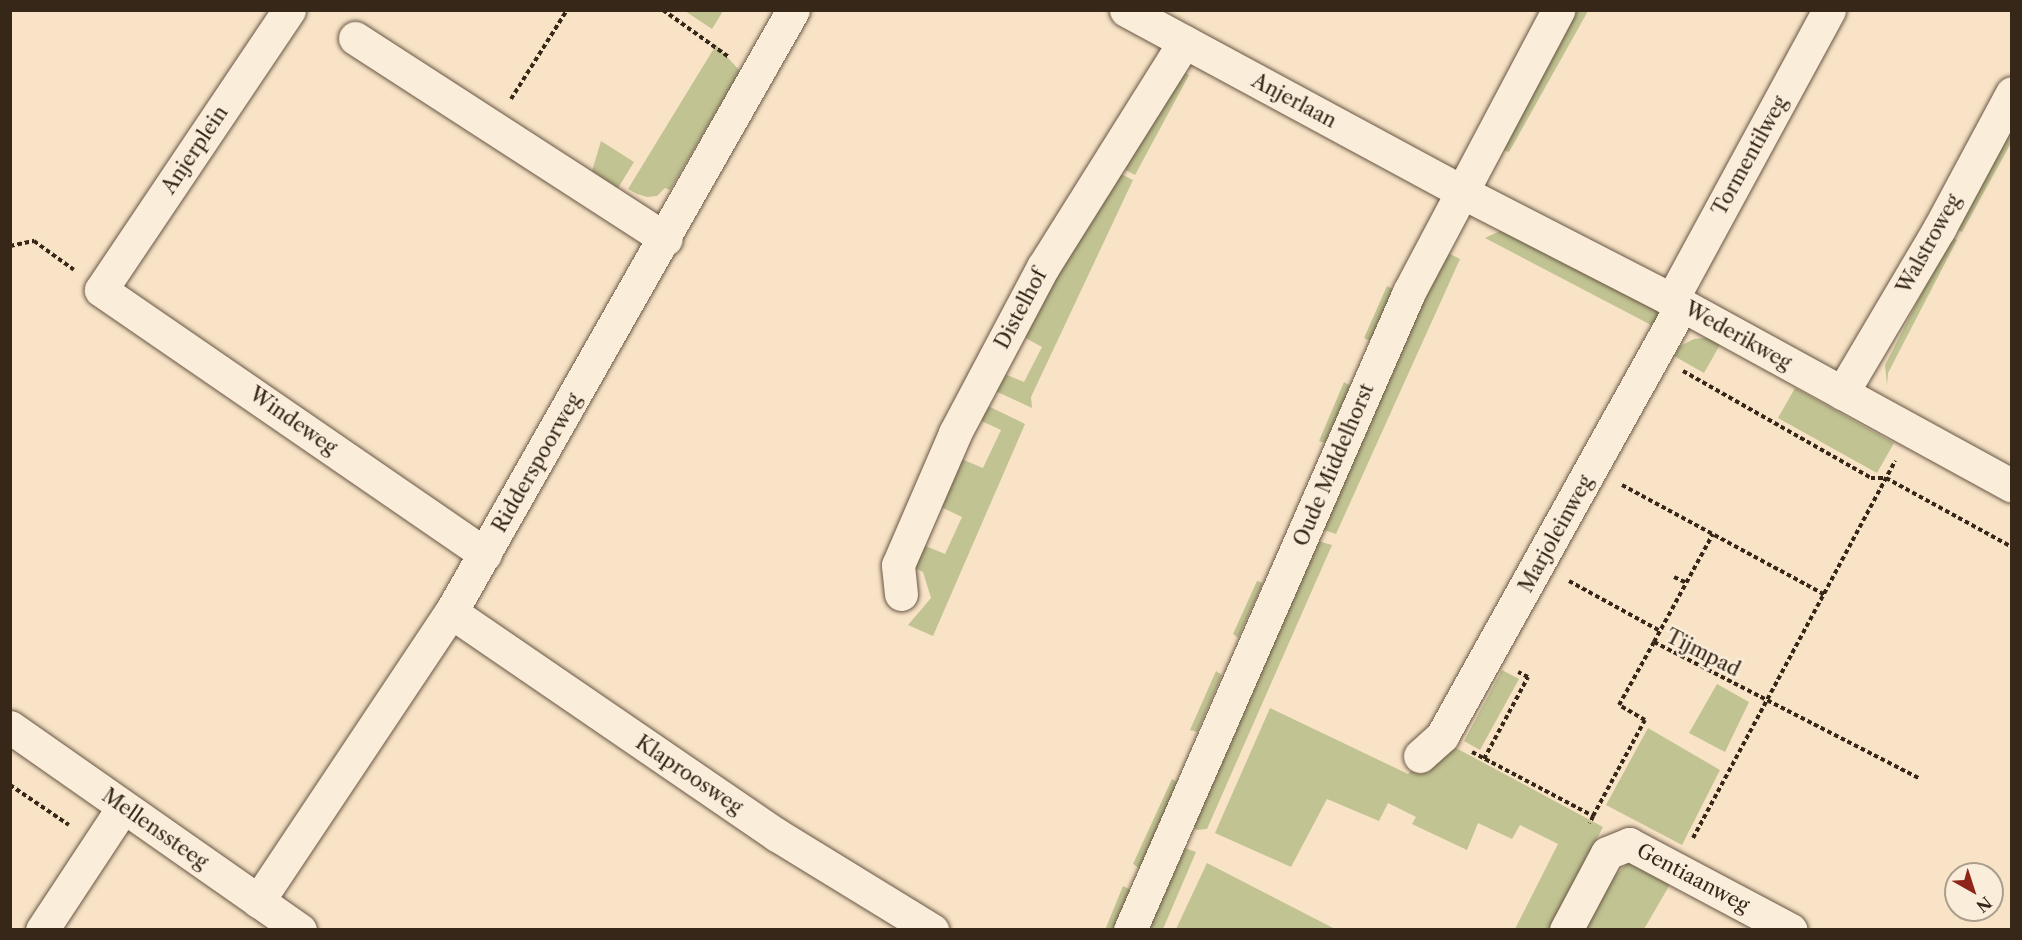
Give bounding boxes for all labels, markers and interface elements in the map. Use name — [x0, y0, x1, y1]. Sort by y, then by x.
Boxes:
street label: Anjerlaan — [1248, 69, 1340, 133]
street label: Tormentilweg — [1707, 92, 1793, 220]
street label: Anjerplein — [157, 102, 233, 198]
street label: Walstroweg — [1892, 190, 1966, 298]
street label: Distelhof — [990, 265, 1052, 353]
street label: Wederikweg — [1681, 297, 1795, 375]
street label: Oude Middelhorst — [1289, 380, 1379, 550]
street label: Windeweg — [245, 382, 341, 460]
street label: Ridderspoorweg — [487, 389, 587, 537]
street label: Marjoleinweg — [1514, 471, 1598, 597]
street label: Tijmpad — [1662, 624, 1744, 682]
street label: Klaproosweg — [631, 731, 747, 819]
street label: Mellenssteeg — [97, 784, 213, 874]
street label: Gentiaanweg — [1633, 838, 1753, 918]
north arrow — [1944, 862, 2004, 922]
text: N — [1972, 892, 1996, 917]

